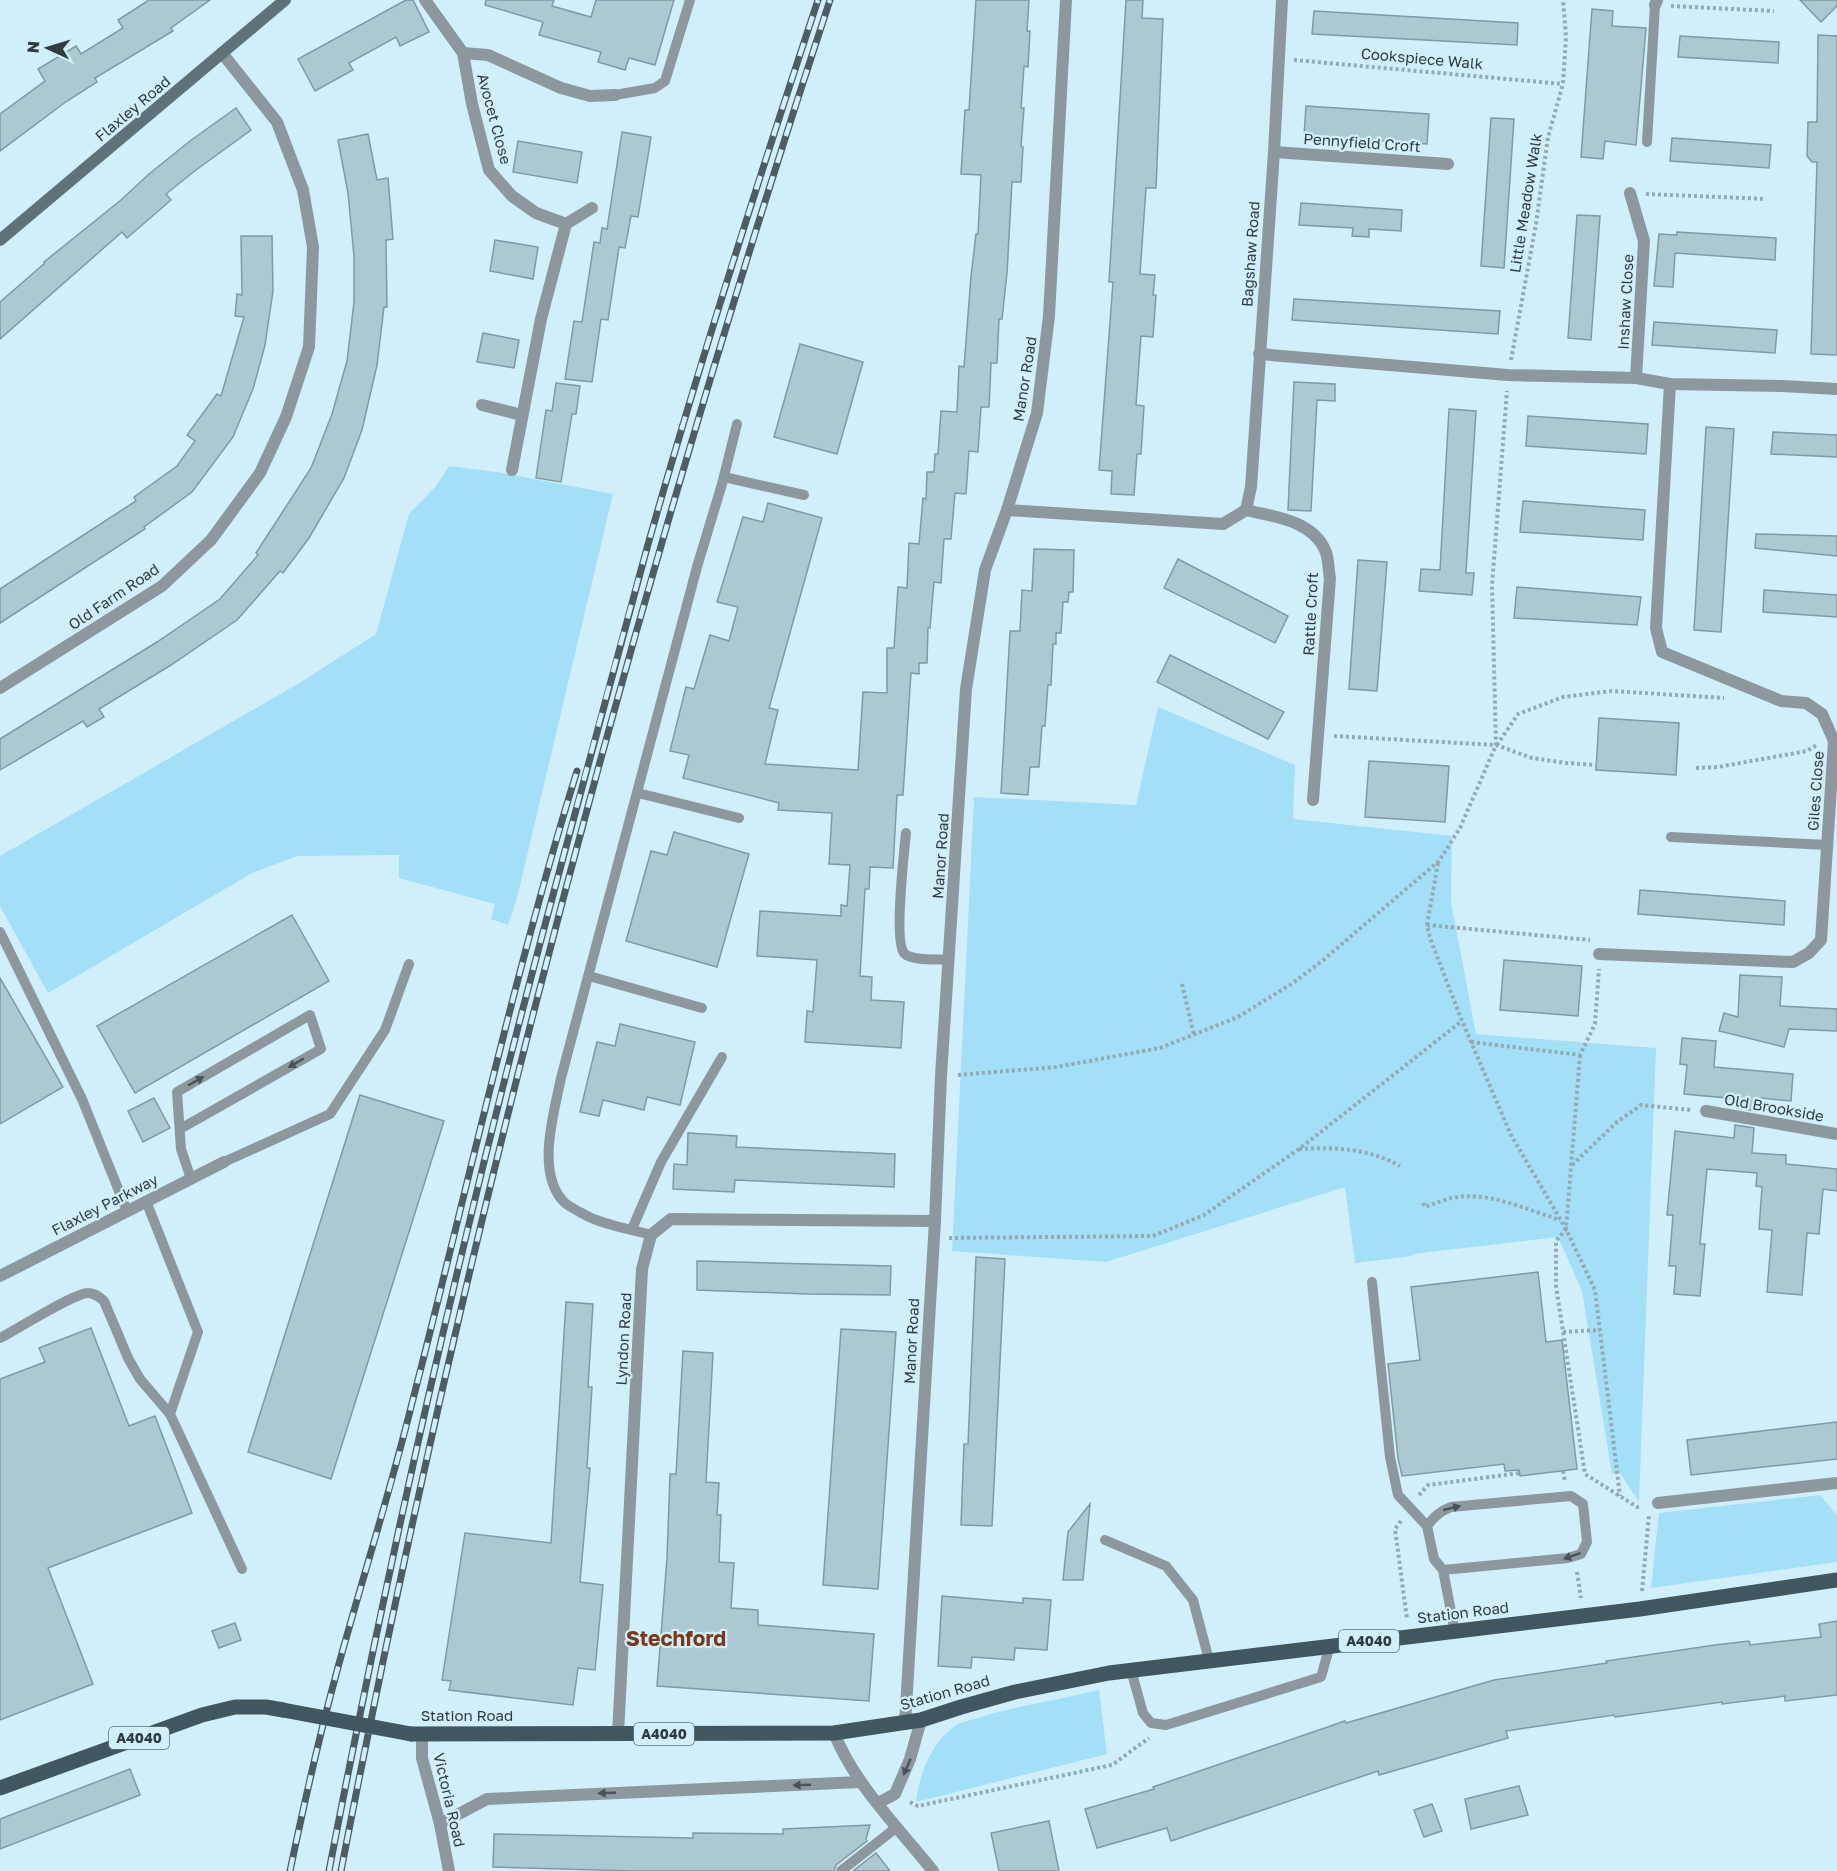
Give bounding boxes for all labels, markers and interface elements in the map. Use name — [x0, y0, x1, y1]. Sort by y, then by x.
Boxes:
north arrow — [18, 18, 78, 78]
text: N — [23, 40, 43, 54]
street label: Cookspiece Walk — [1360, 44, 1485, 72]
street label: Avocet Close — [474, 71, 516, 166]
street label: Flaxley Road — [91, 72, 174, 145]
street label: Pennyfield Croft — [1303, 129, 1421, 155]
street label: Little Meadow Walk — [1505, 131, 1545, 274]
street label: Bagshaw Road — [1237, 200, 1263, 307]
street label: Inshaw Close — [1614, 253, 1637, 350]
street label: Manor Road — [1008, 335, 1040, 423]
street label: Old Farm Road — [65, 559, 162, 633]
street label: Rattle Croft — [1299, 572, 1321, 656]
street label: Giles Close — [1803, 750, 1827, 832]
street label: Manor Road — [928, 812, 952, 899]
one-way arrow — [288, 1057, 304, 1068]
one-way arrow — [188, 1076, 204, 1087]
street label: Old Brookside — [1723, 1089, 1826, 1125]
street label: Flaxley Parkway — [48, 1169, 161, 1239]
street label: Lyndon Road — [612, 1292, 634, 1386]
street label: Manor Road — [900, 1298, 922, 1384]
one-way arrow — [1443, 1503, 1461, 1513]
one-way arrow — [1563, 1551, 1581, 1561]
street label: Station Road — [1416, 1597, 1510, 1627]
district label: Stechford — [626, 1625, 726, 1651]
road number: A4040 — [1339, 1630, 1399, 1652]
street label: Station Road — [898, 1671, 992, 1713]
street label: Station Road — [421, 1706, 513, 1724]
road number: A4040 — [634, 1723, 694, 1745]
road number: A4040 — [109, 1727, 169, 1749]
street label: Victoria Road — [430, 1751, 470, 1849]
one-way arrow — [902, 1758, 911, 1775]
one-way arrow — [792, 1780, 811, 1789]
one-way arrow — [597, 1789, 616, 1798]

